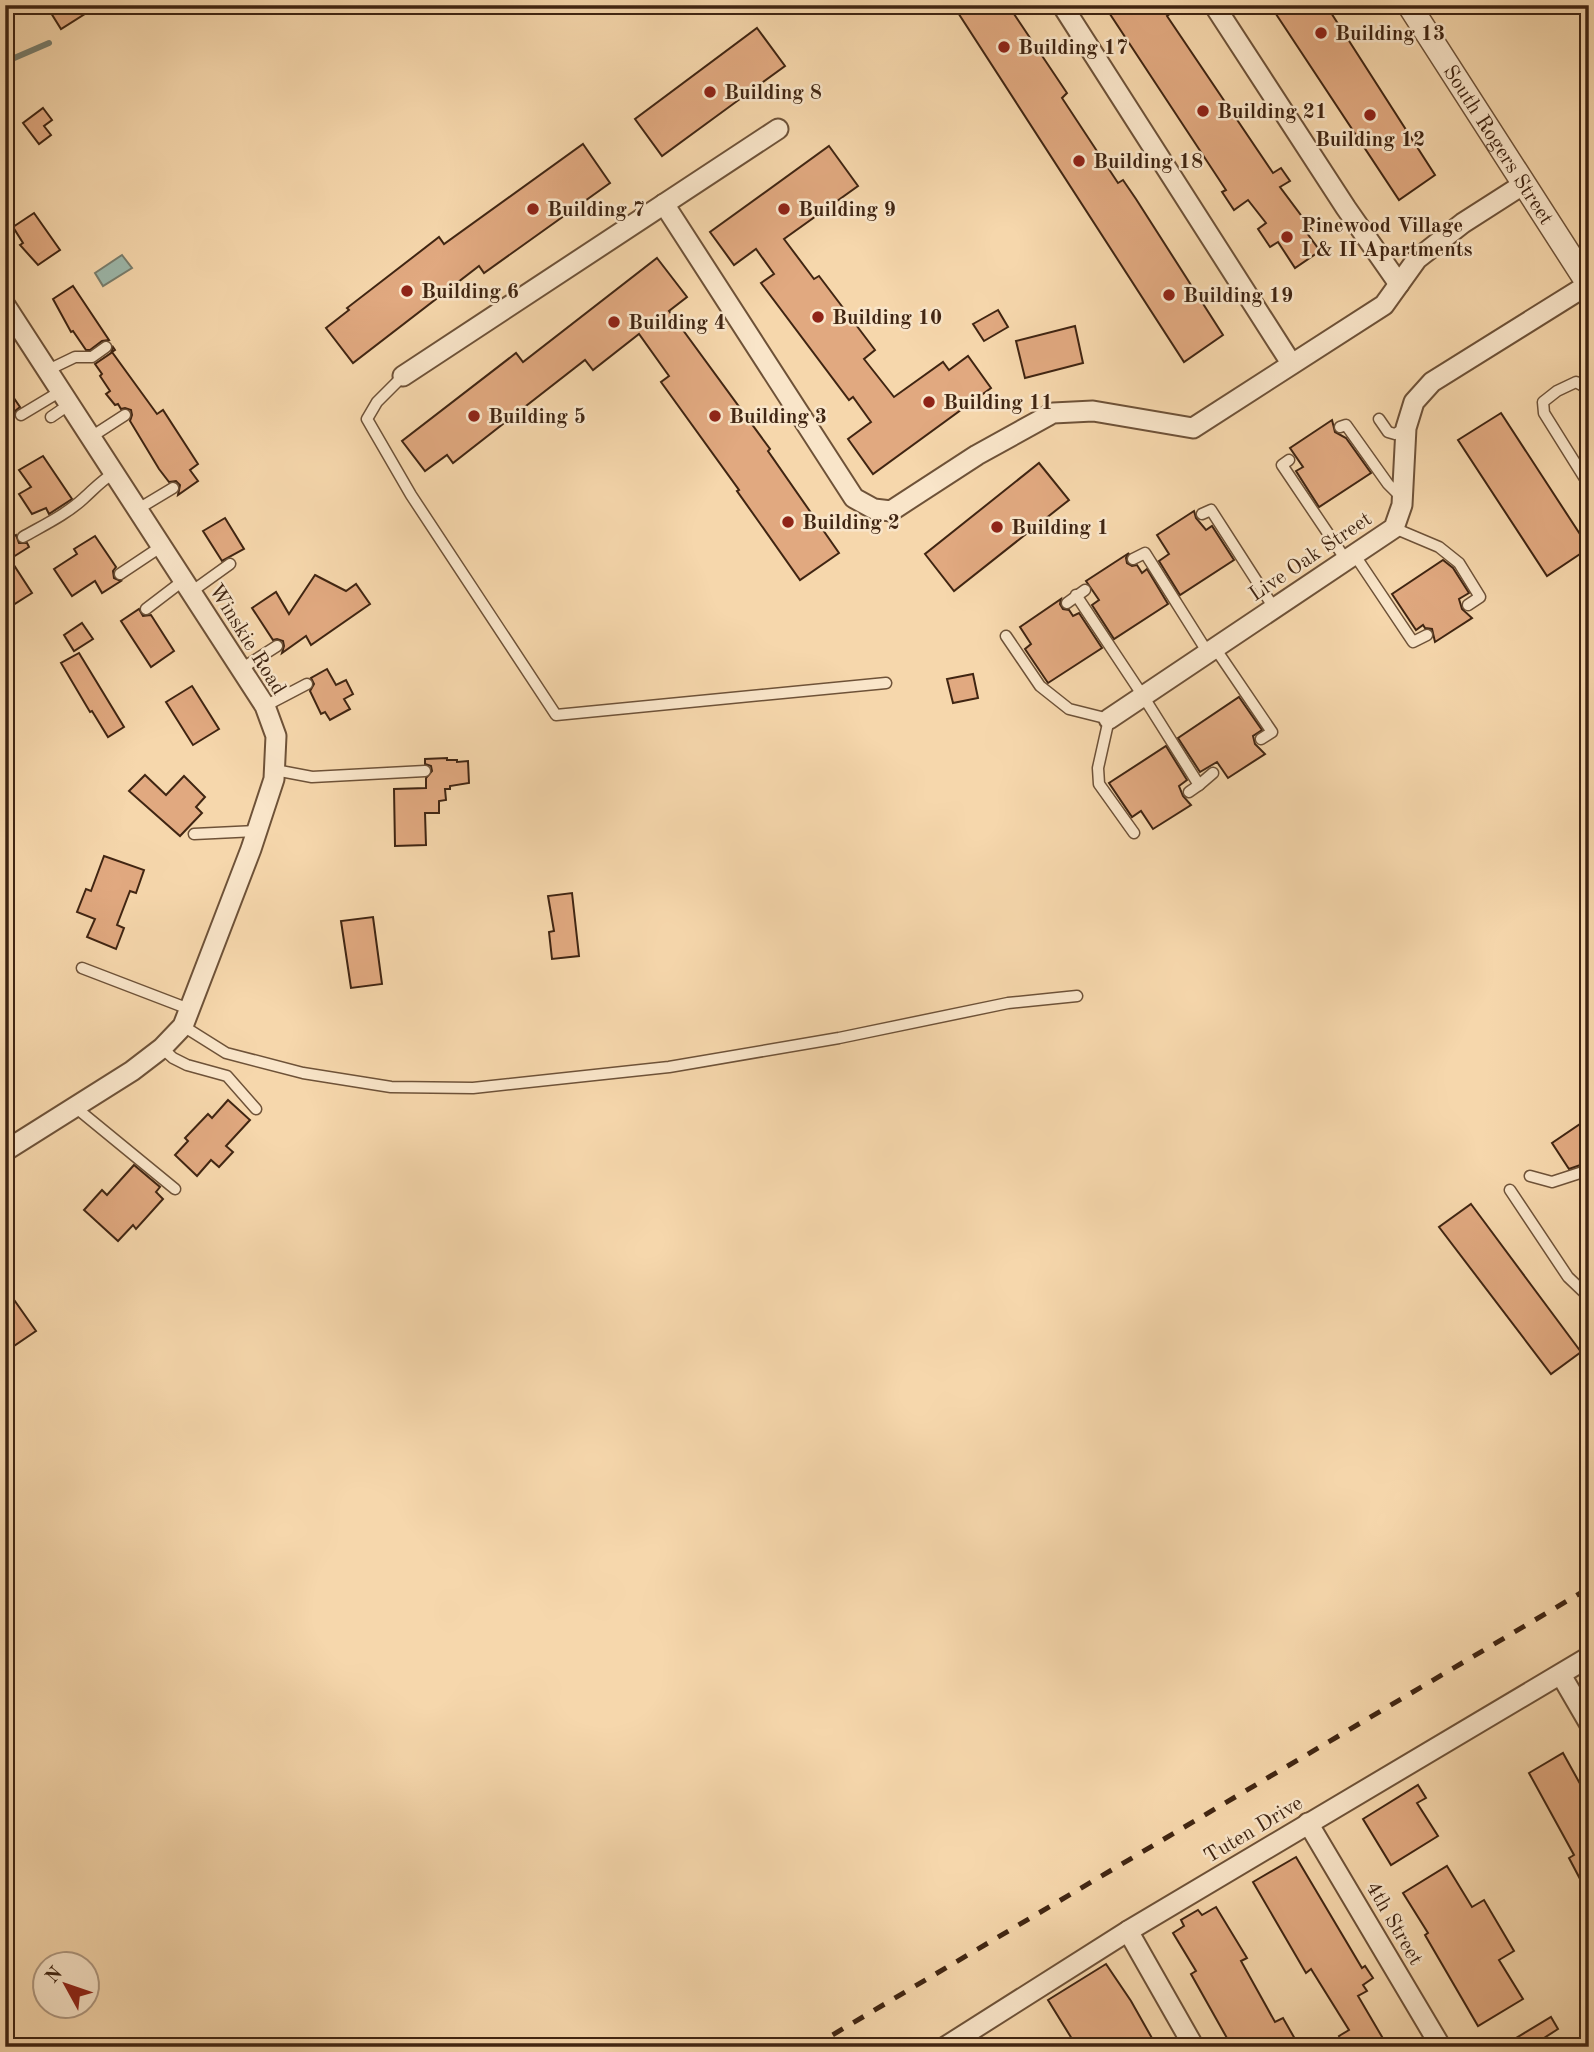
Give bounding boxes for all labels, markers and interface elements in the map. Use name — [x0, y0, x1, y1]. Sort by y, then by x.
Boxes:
place label: Building 13 — [1335, 24, 1445, 45]
marker: Building 13 — [1313, 25, 1329, 41]
place label: Building 17 — [1018, 38, 1128, 59]
marker: Building 17 — [996, 39, 1012, 55]
street label: South Rogers Street — [1439, 62, 1556, 229]
place label: Building 8 — [724, 83, 822, 104]
marker: Building 8 — [702, 84, 718, 100]
place label: Building 21 — [1217, 102, 1327, 123]
marker: Building 21 — [1195, 103, 1211, 119]
marker: Building 12 — [1362, 107, 1378, 123]
place label: Building 12 — [1315, 130, 1425, 151]
place label: Building 18 — [1093, 152, 1203, 173]
marker: Building 18 — [1071, 153, 1087, 169]
place label: Building 7 — [547, 200, 645, 221]
place label: Building 9 — [798, 200, 896, 221]
marker: Building 7 — [525, 201, 541, 217]
marker: Building 9 — [776, 201, 792, 217]
place label: Pinewood Village I & II Apartments — [1301, 216, 1473, 261]
marker: Pinewood Village I & II Apartments — [1279, 229, 1295, 245]
place label: Building 6 — [421, 282, 519, 303]
marker: Building 6 — [399, 283, 415, 299]
place label: Building 19 — [1183, 286, 1293, 307]
marker: Building 19 — [1161, 287, 1177, 303]
place label: Building 10 — [832, 308, 942, 329]
marker: Building 10 — [810, 309, 826, 325]
place label: Building 4 — [628, 313, 726, 334]
marker: Building 4 — [606, 314, 622, 330]
place label: Building 11 — [943, 393, 1053, 414]
marker: Building 11 — [921, 394, 937, 410]
place label: Building 5 — [488, 407, 586, 428]
place label: Building 3 — [729, 407, 827, 428]
marker: Building 5 — [466, 408, 482, 424]
marker: Building 3 — [707, 408, 723, 424]
street label: Live Oak Street — [1246, 509, 1376, 606]
place label: Building 2 — [802, 513, 900, 534]
marker: Building 2 — [780, 514, 796, 530]
place label: Building 1 — [1011, 518, 1109, 539]
marker: Building 1 — [989, 519, 1005, 535]
street label: Winskie Road — [204, 581, 289, 699]
street label: Tuten Drive — [1201, 1793, 1307, 1868]
street label: 4th Street — [1361, 1878, 1426, 1969]
north arrow — [32, 1951, 102, 2021]
text: N — [43, 1964, 67, 1987]

